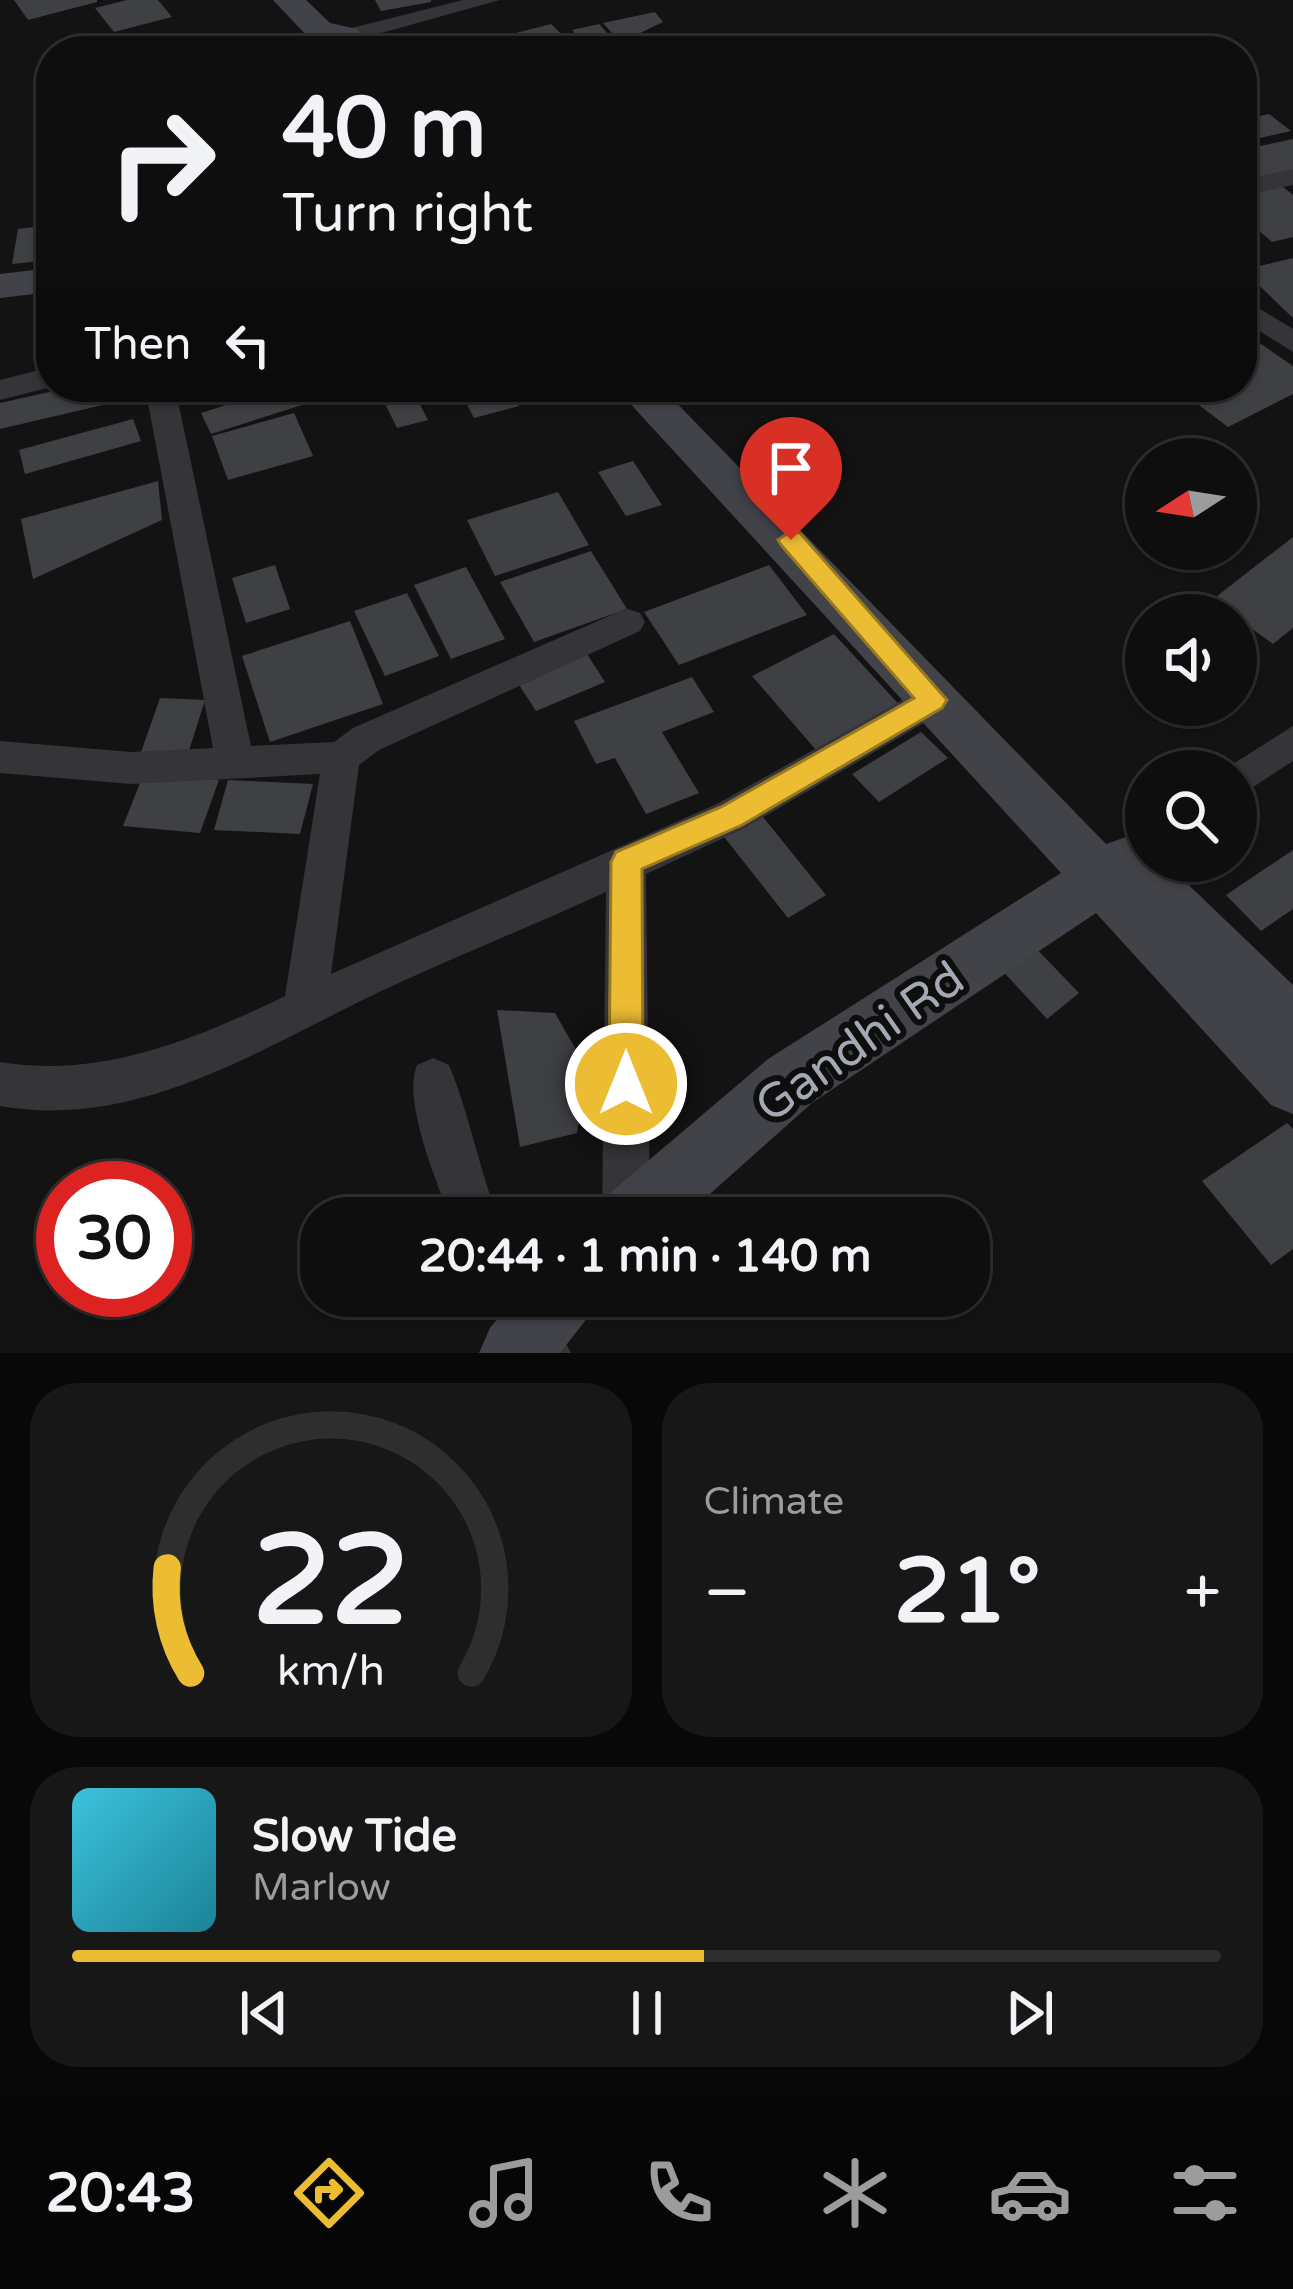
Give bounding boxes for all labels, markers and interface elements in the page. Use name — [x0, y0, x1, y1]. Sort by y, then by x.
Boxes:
text: 40 m — [282, 79, 486, 180]
icon: right — [84, 84, 240, 240]
text: Turn right — [282, 181, 533, 246]
icon: left — [215, 312, 281, 378]
text: Then — [84, 318, 191, 372]
pin — [740, 417, 842, 540]
icon: arrive — [758, 435, 824, 501]
north arrow — [1125, 438, 1257, 570]
map controls — [1125, 438, 1257, 882]
button: sound — [1125, 594, 1257, 726]
button: search — [1125, 750, 1257, 882]
street label: Gandhi Rd — [745, 950, 975, 1136]
position arrow — [563, 1021, 689, 1147]
speed limit sign: 30 — [36, 1161, 192, 1317]
text: 20:44 · 1 min · 140 m — [419, 1230, 871, 1284]
text: Climate — [704, 1478, 844, 1525]
text: 22 — [252, 1507, 409, 1658]
text: 21° — [894, 1538, 1041, 1647]
text: − — [704, 1553, 751, 1633]
text: + — [1184, 1553, 1221, 1633]
text: km/h — [277, 1646, 385, 1697]
text: Slow Tide — [252, 1810, 457, 1864]
text: Marlow — [252, 1864, 391, 1911]
icon: previous — [231, 1980, 297, 2046]
icon: pause — [614, 1980, 680, 2046]
icon: next — [997, 1980, 1063, 2046]
icon: directions — [287, 2151, 371, 2235]
icon: music — [462, 2151, 546, 2235]
icon: phone — [637, 2151, 721, 2235]
icon: climate — [813, 2151, 897, 2235]
icon: car — [988, 2151, 1072, 2235]
icon: filters — [1163, 2151, 1247, 2235]
text: 20:43 — [46, 2161, 195, 2226]

